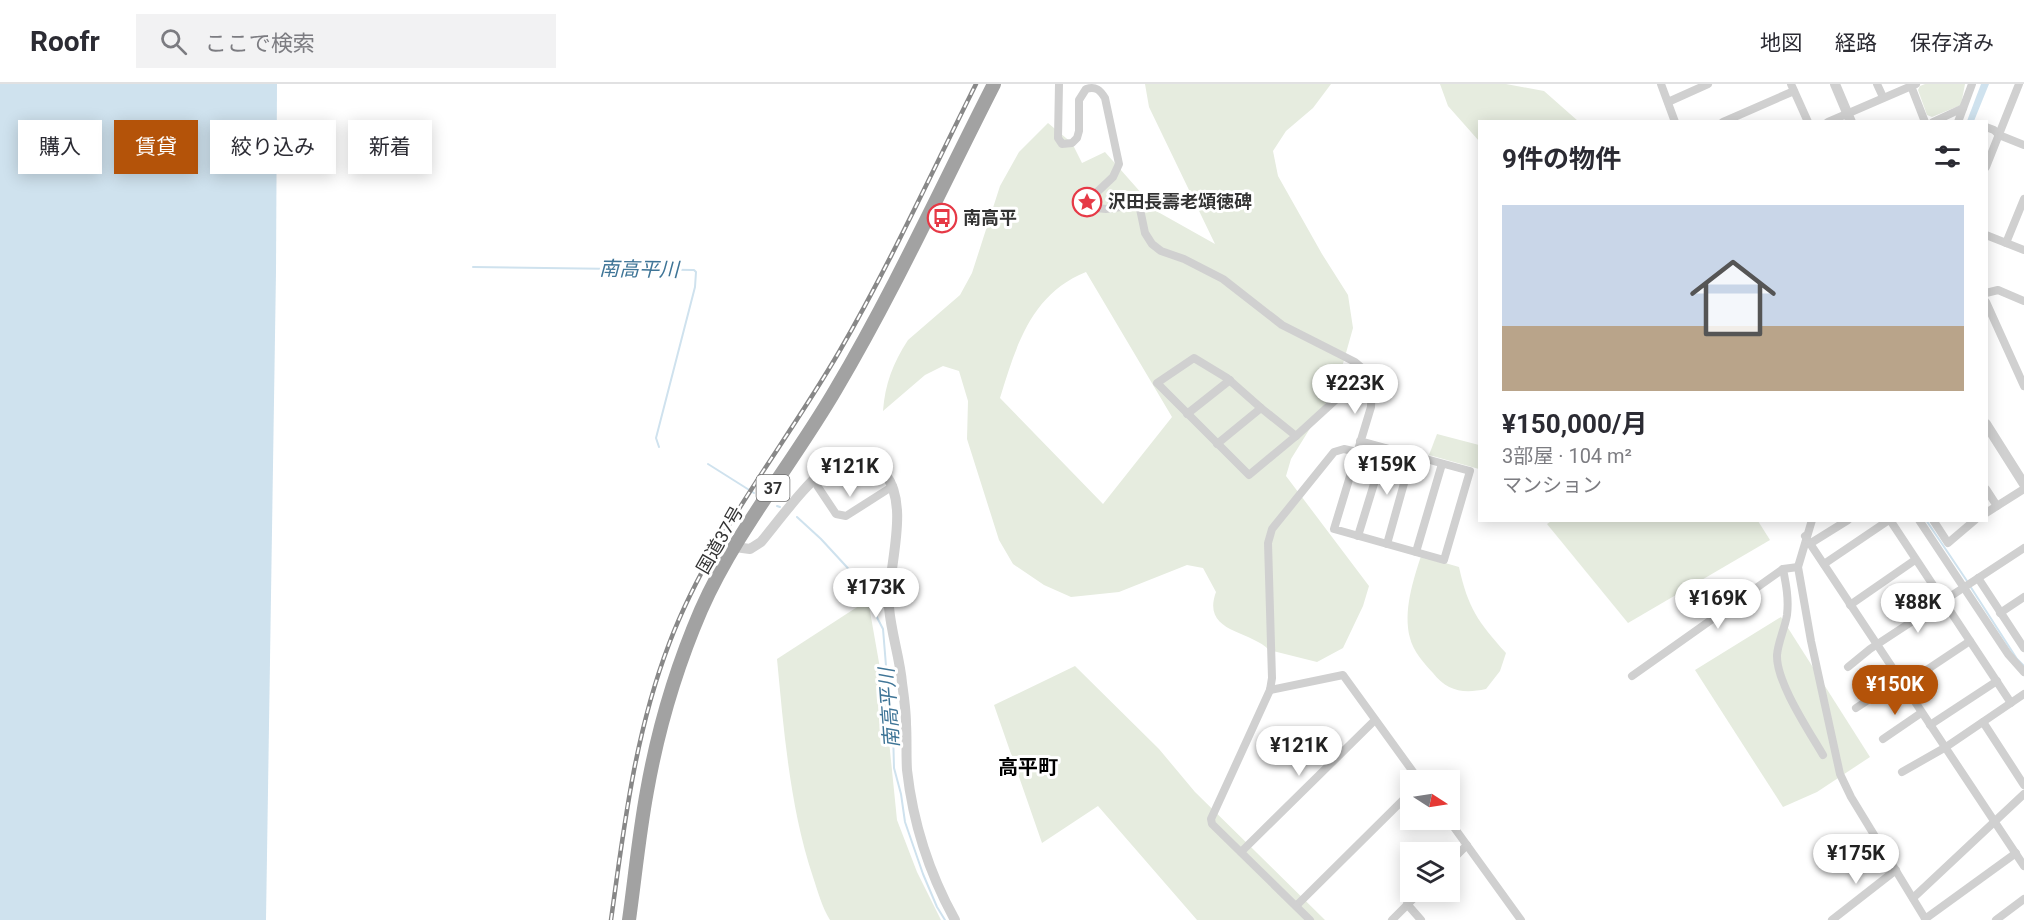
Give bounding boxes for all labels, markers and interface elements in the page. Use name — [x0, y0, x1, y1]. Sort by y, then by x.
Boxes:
search box — [136, 14, 556, 68]
text: Roofr — [30, 25, 100, 58]
icon: search — [157, 25, 190, 58]
text: ここで検索 — [205, 31, 315, 56]
text: 地図 — [1760, 31, 1802, 55]
text: 経路 — [1835, 31, 1877, 55]
text: 保存済み — [1910, 31, 1994, 55]
chip: 購入 — [18, 120, 102, 174]
chip: 賃貸 — [114, 120, 198, 174]
chip: 絞り込み — [210, 120, 336, 174]
chip: 新着 — [348, 120, 432, 174]
icon: filters — [1931, 140, 1964, 173]
text: 9件の物件 — [1502, 144, 1621, 174]
place icon: 沢田長壽老頌徳碑 — [1071, 186, 1103, 218]
place label: 沢田長壽老頌徳碑 — [1108, 191, 1252, 212]
bus stop icon: 南高平 — [926, 202, 958, 234]
place label: 南高平 — [963, 207, 1017, 228]
icon: home — [1679, 244, 1787, 352]
water label: 南高平川 — [599, 256, 681, 282]
pin: ¥223K — [1313, 364, 1397, 415]
text: ¥223K — [1326, 371, 1384, 395]
text: ¥150,000/月 — [1502, 409, 1648, 439]
text: 3部屋 · 104 m² — [1502, 444, 1632, 468]
pin: ¥159K — [1345, 445, 1429, 496]
pin: ¥121K — [808, 447, 892, 498]
text: ¥159K — [1358, 452, 1416, 476]
text: ¥121K — [821, 454, 879, 478]
text: マンション — [1502, 473, 1602, 497]
road number: 37 — [756, 475, 790, 501]
street label: 国道37号 — [692, 502, 747, 577]
pin: ¥173K — [834, 568, 918, 619]
text: ¥173K — [847, 575, 905, 599]
pin: ¥169K — [1676, 579, 1760, 630]
pin: ¥88K — [1882, 583, 1954, 634]
text: ¥169K — [1689, 586, 1747, 610]
text: ¥88K — [1895, 590, 1941, 614]
water label: 南高平川 — [874, 665, 904, 749]
pin: ¥150K — [1853, 665, 1937, 716]
text: ¥150K — [1866, 672, 1924, 696]
pin: ¥121K — [1257, 726, 1341, 777]
text: ¥121K — [1270, 733, 1328, 757]
district label: 高平町 — [998, 755, 1058, 779]
north arrow — [1400, 770, 1460, 830]
map controls — [1400, 770, 1460, 902]
pin: ¥175K — [1814, 834, 1898, 885]
text: ¥175K — [1827, 841, 1885, 865]
button: layers — [1400, 842, 1460, 902]

